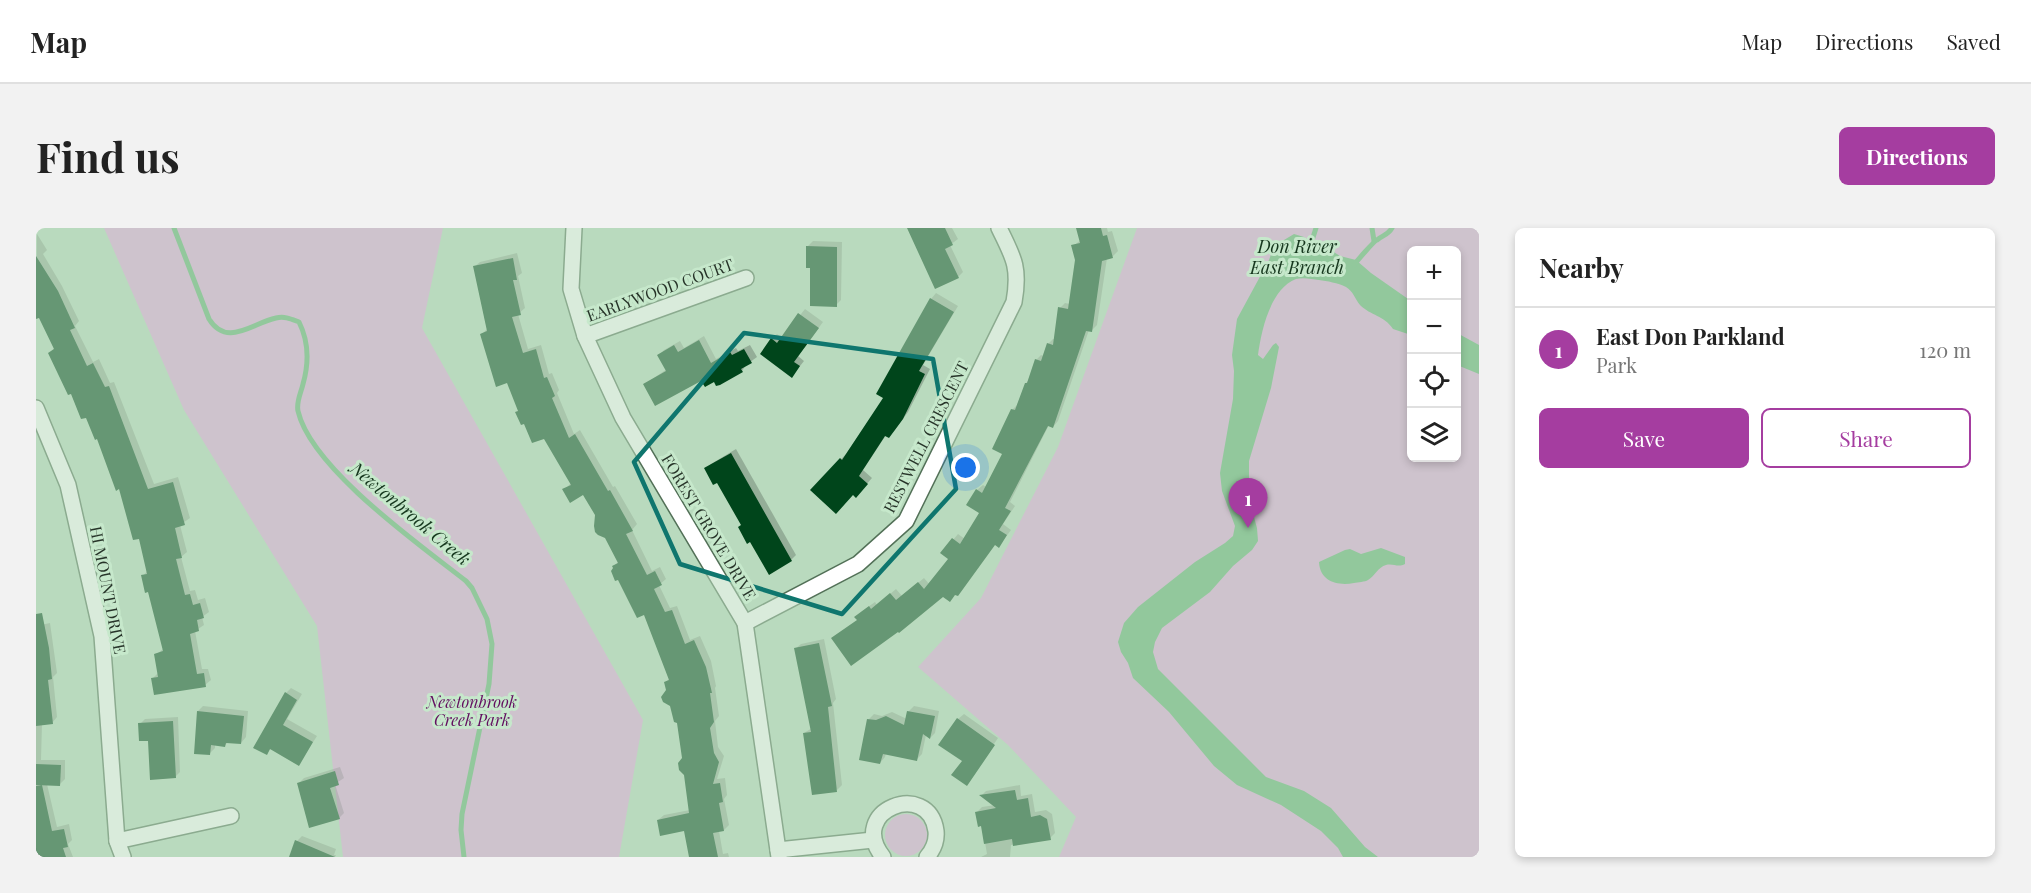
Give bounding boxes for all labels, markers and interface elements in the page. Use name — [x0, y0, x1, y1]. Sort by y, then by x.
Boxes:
text: Map — [30, 23, 87, 60]
text: Map — [1741, 27, 1782, 55]
text: Directions — [1815, 27, 1913, 55]
text: Saved — [1946, 27, 2001, 55]
button: Directions — [1839, 127, 1995, 185]
text: Find us — [36, 128, 180, 184]
water label: Don River East Branch — [1249, 234, 1344, 279]
map controls — [1407, 246, 1461, 462]
button: + — [1407, 246, 1461, 300]
text: Nearby — [1539, 250, 1624, 285]
street label: EARLYWOOD COURT — [583, 253, 736, 326]
button: − — [1407, 300, 1461, 354]
text: East Don Parkland — [1596, 321, 1785, 351]
text: 1 — [1555, 336, 1562, 363]
text: 120 m — [1919, 336, 1971, 363]
text: Park — [1596, 351, 1637, 378]
button: locate — [1407, 354, 1461, 408]
street label: RESTWELL CRESCENT — [878, 357, 973, 516]
button: layers — [1407, 408, 1461, 462]
button: Save — [1539, 408, 1749, 468]
button: Share — [1761, 408, 1971, 468]
street label: FOREST GROVE DRIVE — [657, 450, 761, 604]
your location — [951, 453, 980, 482]
water label: Newtonbrook Creek — [344, 455, 476, 571]
pin: 1 — [1228, 478, 1268, 528]
street label: HI MOUNT DRIVE — [86, 524, 131, 656]
park label: Newtonbrook Creek Park — [425, 691, 517, 730]

